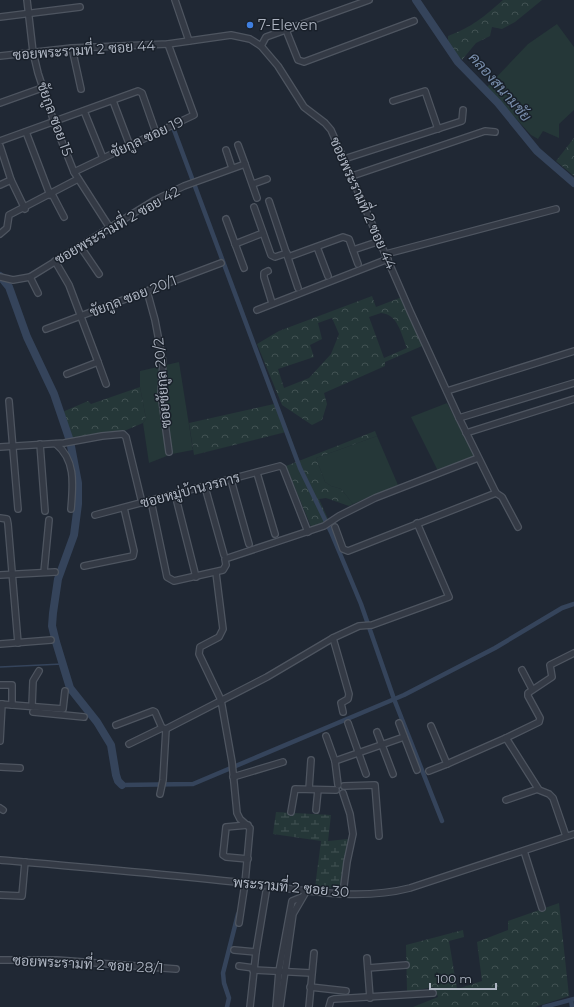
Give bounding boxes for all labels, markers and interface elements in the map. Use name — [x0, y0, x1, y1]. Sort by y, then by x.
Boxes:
place label: 7-Eleven — [258, 16, 318, 34]
marker: 7-Eleven — [245, 20, 255, 30]
street label: ซอยพระรามที่ 2 ซอย 44 — [12, 33, 157, 64]
water label: คลองสนามชัย — [465, 48, 536, 126]
street label: ชัยกูล ซอย 15 — [32, 79, 77, 159]
street label: ชัยกูล ซอย 19 — [108, 112, 187, 163]
street label: ซอยพระรามที่ 2 ซอย 44 — [326, 133, 403, 273]
street label: ซอยพระรามที่ 2 ซอย 42 — [50, 179, 183, 268]
street label: ชัยกูล ซอย 20/1 — [87, 271, 179, 322]
street label: ซอยชัยกูล 20/2 — [149, 337, 176, 429]
street label: ซอยหมู่บ้านวรการ — [138, 468, 242, 513]
street label: พระรามที่ 2 ซอย 30 — [232, 870, 350, 901]
street label: ซอยพระรามที่ 2 ซอย 28/1 — [12, 948, 164, 977]
scale bar — [430, 965, 496, 991]
text: 100 m — [436, 971, 472, 986]

